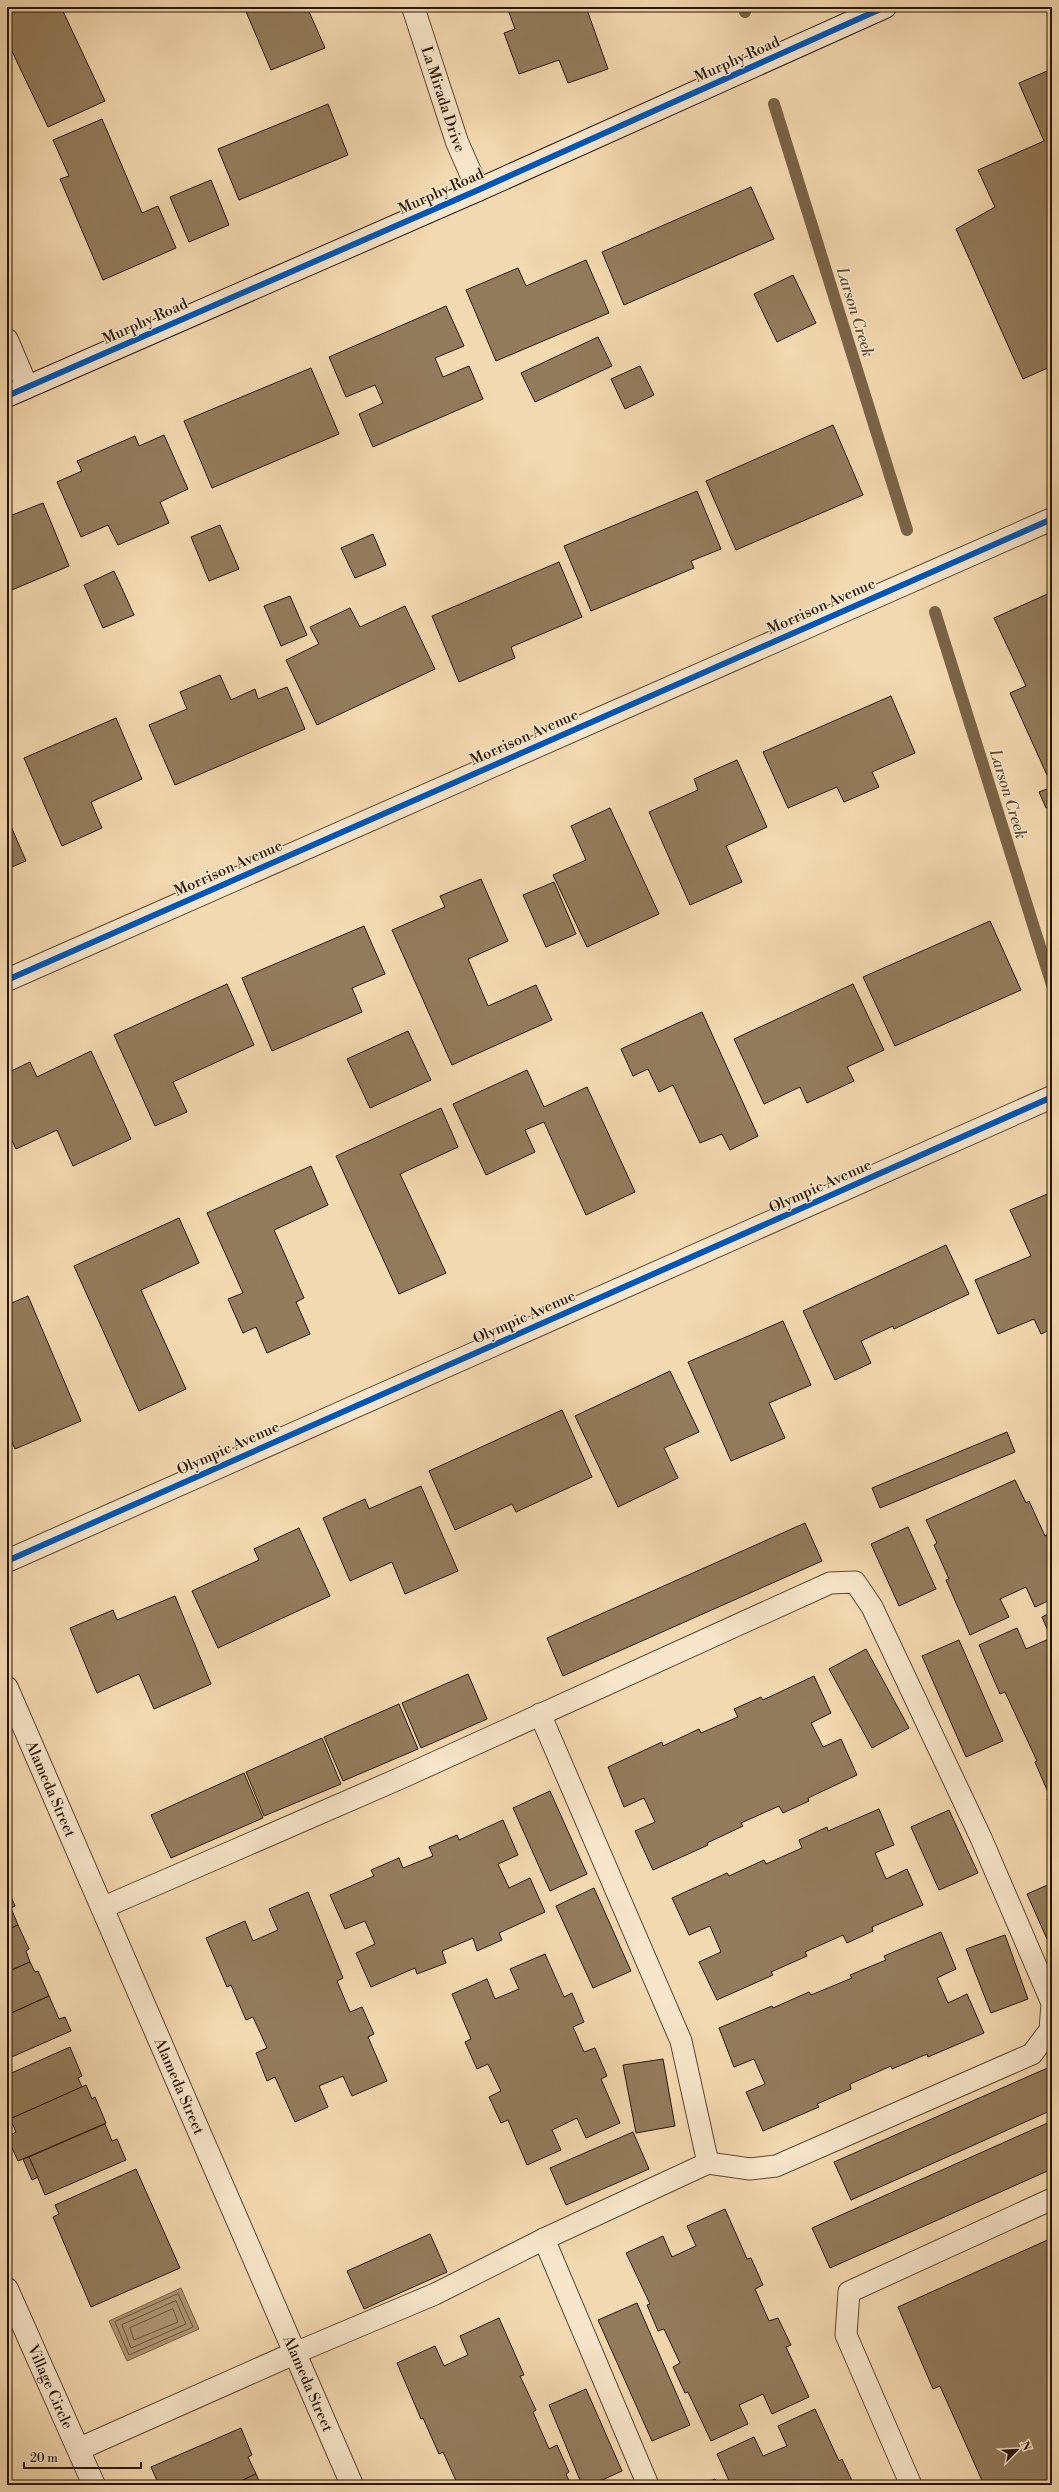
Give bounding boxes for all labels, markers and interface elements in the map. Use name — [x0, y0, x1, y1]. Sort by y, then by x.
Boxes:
street label: Murphy Road — [692, 32, 783, 87]
street label: La Mirada Drive — [416, 44, 469, 155]
street label: Murphy Road — [396, 164, 487, 219]
water label: Larson Creek — [832, 264, 878, 359]
street label: Murphy Road — [100, 294, 191, 349]
street label: Morrison Avenue — [764, 574, 878, 639]
street label: Morrison Avenue — [467, 705, 581, 770]
water label: Larson Creek — [985, 746, 1031, 841]
street label: Morrison Avenue — [171, 836, 285, 901]
street label: Olympic Avenue — [766, 1155, 874, 1218]
street label: Olympic Avenue — [470, 1286, 578, 1349]
street label: Olympic Avenue — [174, 1417, 282, 1480]
street label: Alameda Street — [21, 1737, 80, 1841]
street label: Alameda Street — [149, 2035, 208, 2138]
street label: Alameda Street — [278, 2332, 337, 2436]
street label: Village Circle — [22, 2341, 77, 2432]
north arrow — [997, 2430, 1037, 2470]
text: N — [1017, 2440, 1034, 2453]
scale bar — [24, 2444, 141, 2470]
text: 20 m — [30, 2451, 58, 2466]

